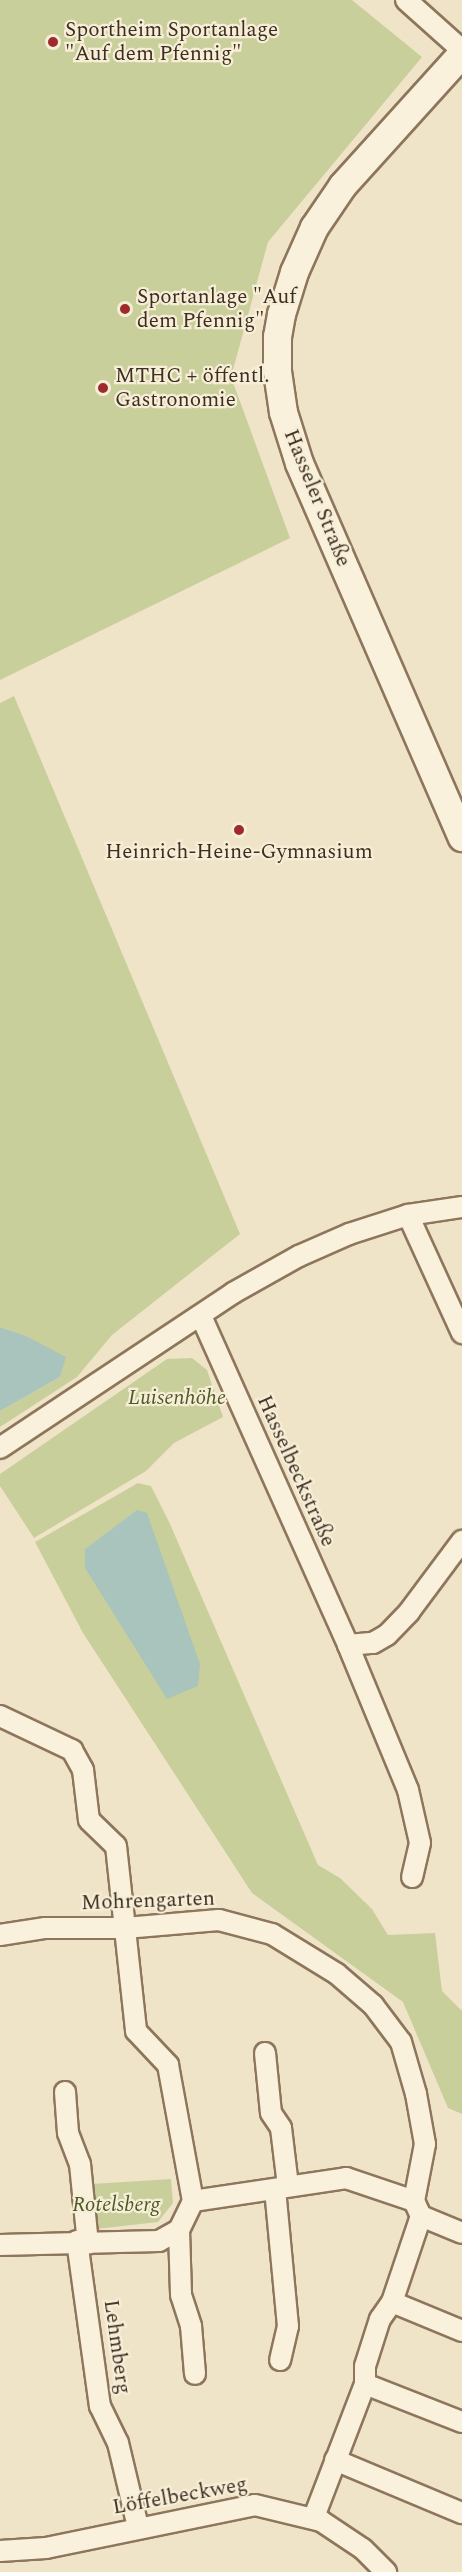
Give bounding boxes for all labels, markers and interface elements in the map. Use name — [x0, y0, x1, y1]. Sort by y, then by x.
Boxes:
place label: Sportheim Sportanlage "Auf dem Pfennig" — [65, 17, 278, 67]
marker: Sportheim Sportanlage "Auf dem Pfennig" — [46, 35, 60, 49]
place label: Sportanlage "Auf dem Pfennig" — [137, 284, 297, 334]
marker: Sportanlage "Auf dem Pfennig" — [118, 302, 132, 316]
place label: MTHC + öffentl. Gastronomie — [115, 363, 269, 413]
marker: MTHC + öffentl. Gastronomie — [96, 381, 110, 395]
street label: Hasseler Straße — [278, 426, 356, 570]
marker: Heinrich-Heine-Gymnasium — [232, 823, 246, 837]
place label: Heinrich-Heine-Gymnasium — [105, 839, 373, 865]
park label: Luisenhöhe — [128, 1385, 226, 1411]
street label: Hasselbeckstraße — [251, 1391, 341, 1551]
street label: Mohrengarten — [81, 1886, 215, 1916]
park label: Rotelsberg — [72, 2192, 160, 2218]
street label: Lehmberg — [98, 2298, 136, 2396]
street label: Löffelbeckweg — [111, 2472, 249, 2520]

